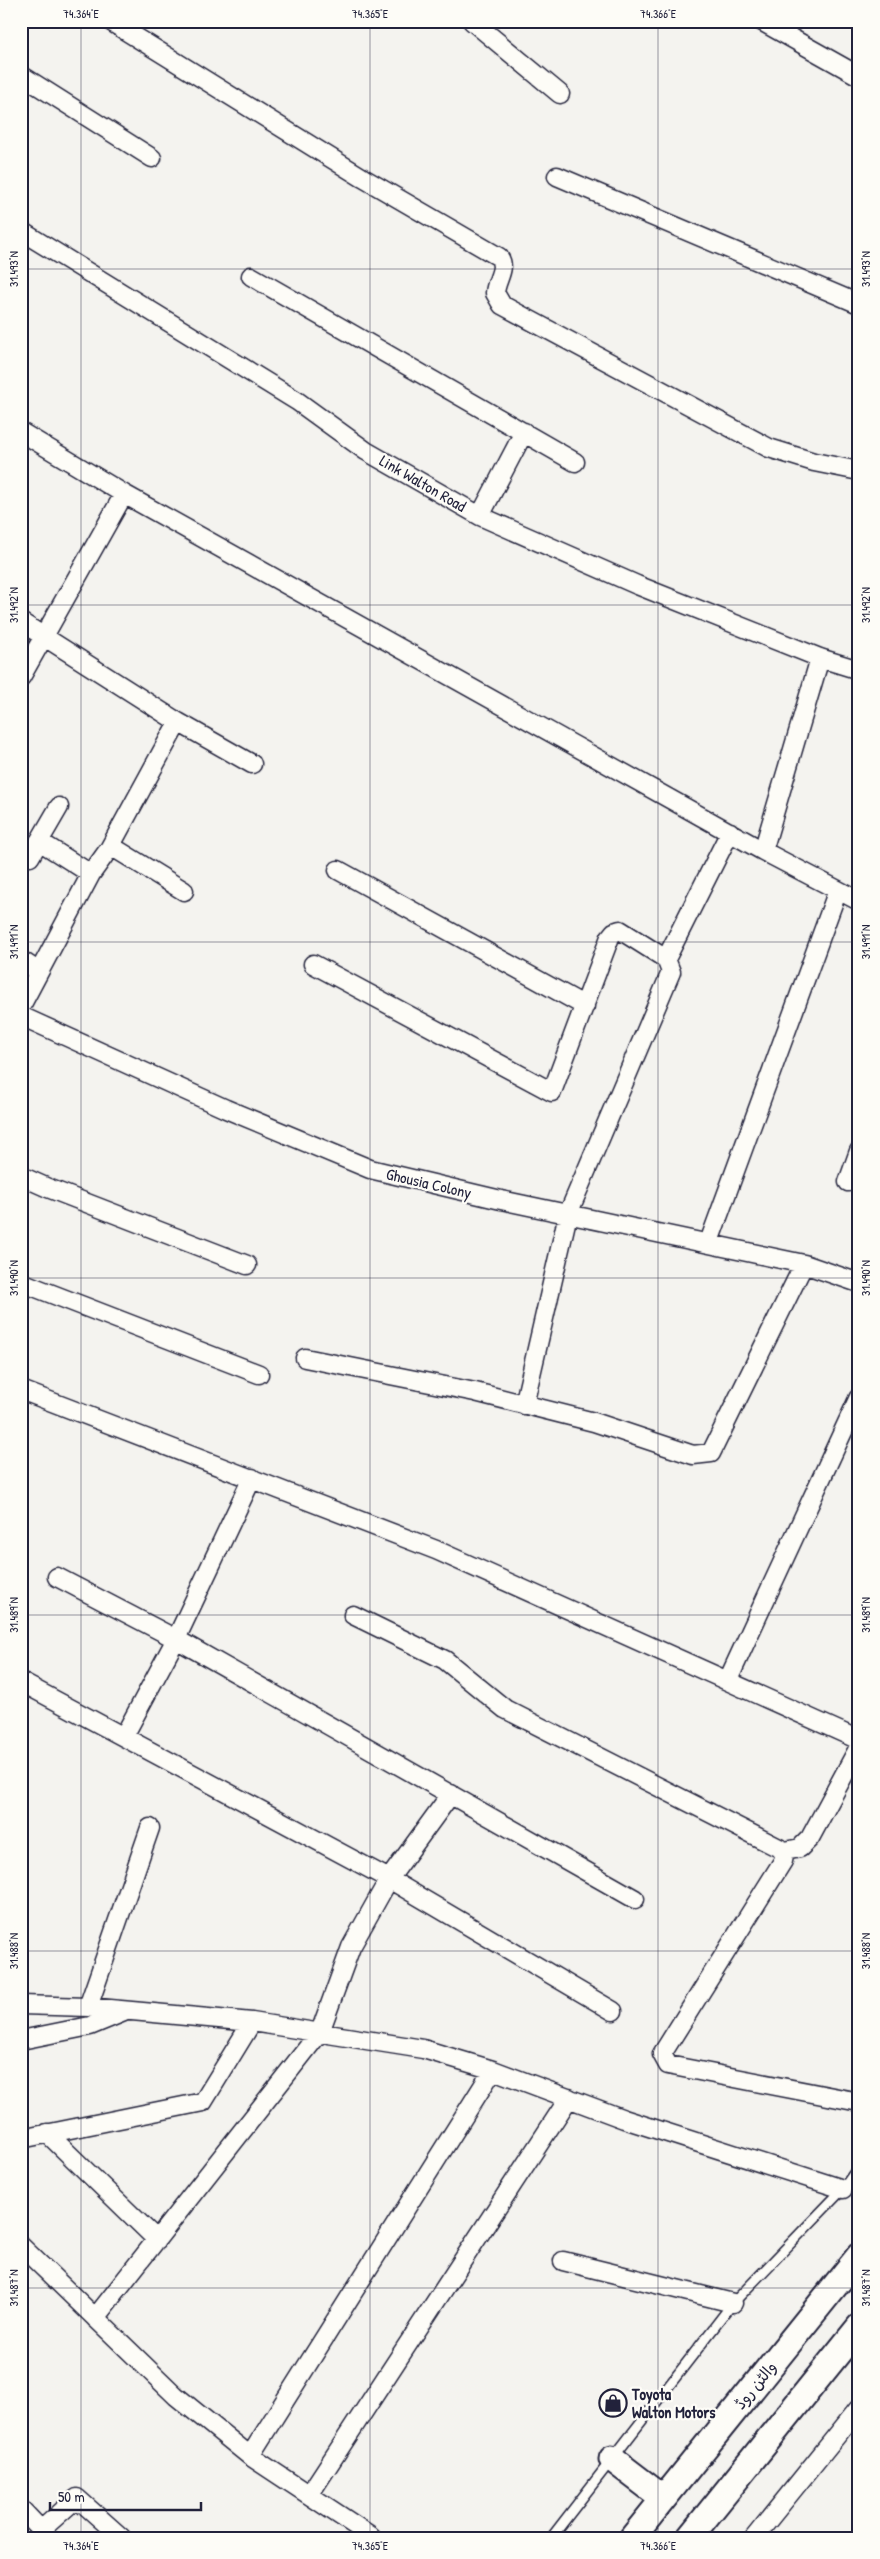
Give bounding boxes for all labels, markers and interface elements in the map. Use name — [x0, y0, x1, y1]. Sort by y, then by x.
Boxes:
text: 74.364°E — [63, 5, 100, 22]
text: 74.365°E — [352, 5, 389, 22]
text: 74.366°E — [640, 5, 677, 22]
text: 31.493°N — [5, 251, 22, 287]
text: 31.493°N — [857, 251, 874, 287]
street label: Link Walton Road — [376, 449, 470, 517]
text: 31.492°N — [5, 587, 22, 623]
text: 31.492°N — [857, 587, 874, 623]
text: 31.491°N — [5, 925, 22, 959]
text: 31.491°N — [857, 925, 874, 959]
street label: Ghousia Colony — [384, 1163, 474, 1204]
text: 31.490°N — [5, 1260, 22, 1296]
text: 31.490°N — [857, 1260, 874, 1296]
text: 31.489°N — [5, 1597, 22, 1633]
text: 31.489°N — [857, 1597, 874, 1633]
text: 31.488°N — [5, 1933, 22, 1969]
text: 31.488°N — [857, 1933, 874, 1969]
text: 31.487°N — [5, 2269, 22, 2307]
text: 31.487°N — [857, 2269, 874, 2307]
street label: والٹن روڈ — [729, 2356, 781, 2414]
place label: Toyota Walton Motors — [631, 2383, 716, 2423]
shop icon: Toyota Walton Motors — [598, 2388, 628, 2418]
scale bar — [50, 2479, 201, 2511]
text: 50 m — [58, 2486, 85, 2507]
text: 74.364°E — [63, 2537, 100, 2554]
text: 74.365°E — [352, 2537, 389, 2554]
text: 74.366°E — [640, 2537, 677, 2554]

